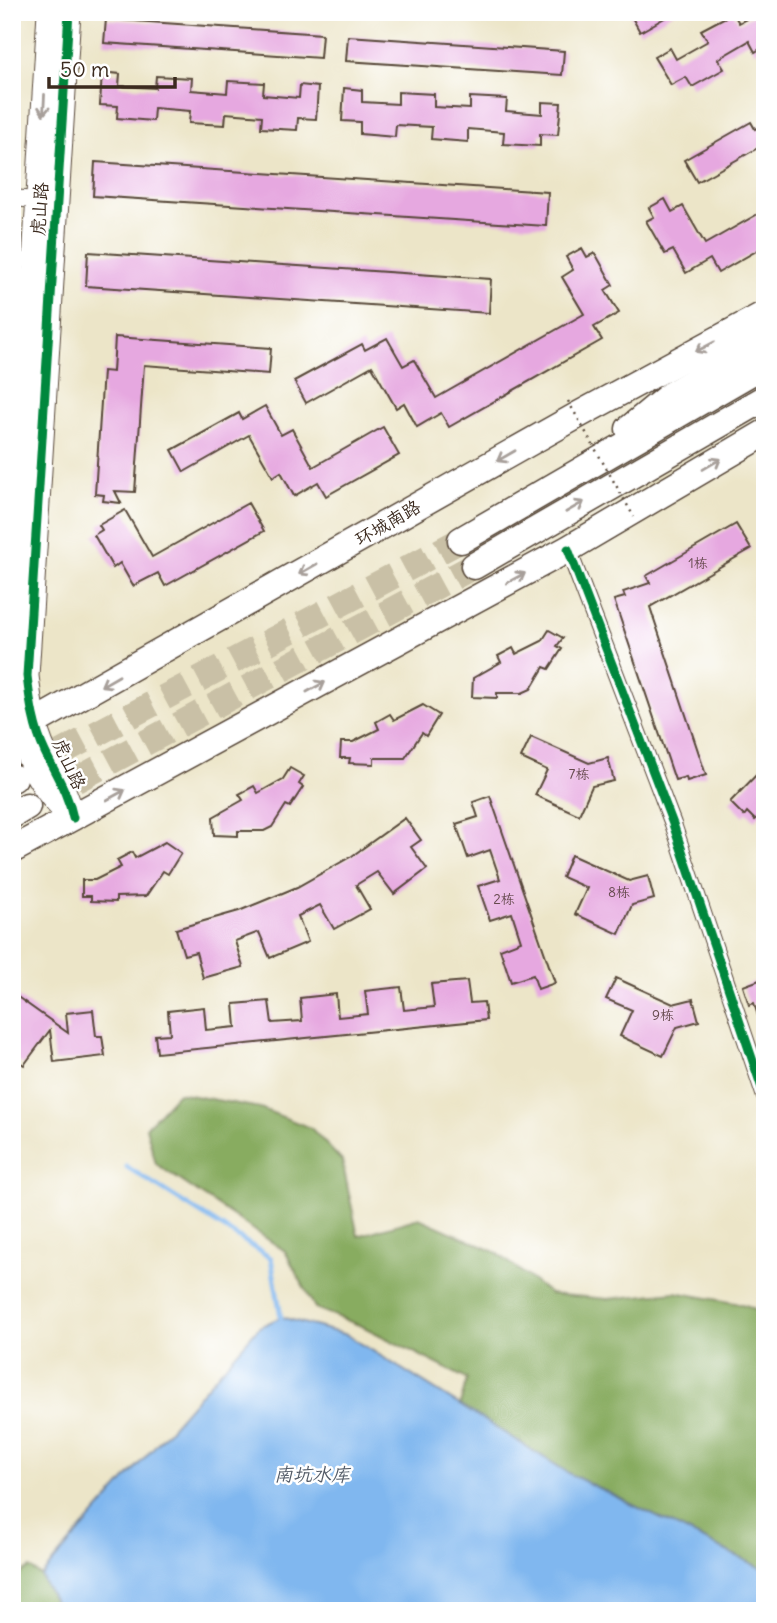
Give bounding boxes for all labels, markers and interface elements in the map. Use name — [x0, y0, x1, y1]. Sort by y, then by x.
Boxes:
scale bar — [49, 46, 175, 90]
text: 50 m — [60, 56, 109, 83]
one-way arrow — [37, 93, 50, 116]
street label: 虎山路 — [26, 181, 53, 237]
one-way arrow — [695, 340, 715, 354]
one-way arrow — [496, 449, 516, 463]
one-way arrow — [702, 456, 722, 470]
street label: 环城南路 — [351, 495, 425, 551]
one-way arrow — [565, 500, 585, 514]
house number: 1栋 — [688, 554, 708, 572]
one-way arrow — [298, 562, 318, 576]
one-way arrow — [505, 571, 526, 584]
one-way arrow — [100, 675, 121, 688]
one-way arrow — [305, 679, 326, 693]
street label: 虎山路 — [48, 734, 91, 793]
house number: 7栋 — [569, 765, 589, 783]
one-way arrow — [105, 788, 126, 801]
house number: 8栋 — [608, 883, 630, 901]
house number: 2栋 — [493, 890, 515, 908]
house number: 9栋 — [652, 1006, 674, 1024]
water label: 南坑水库 — [274, 1462, 352, 1486]

